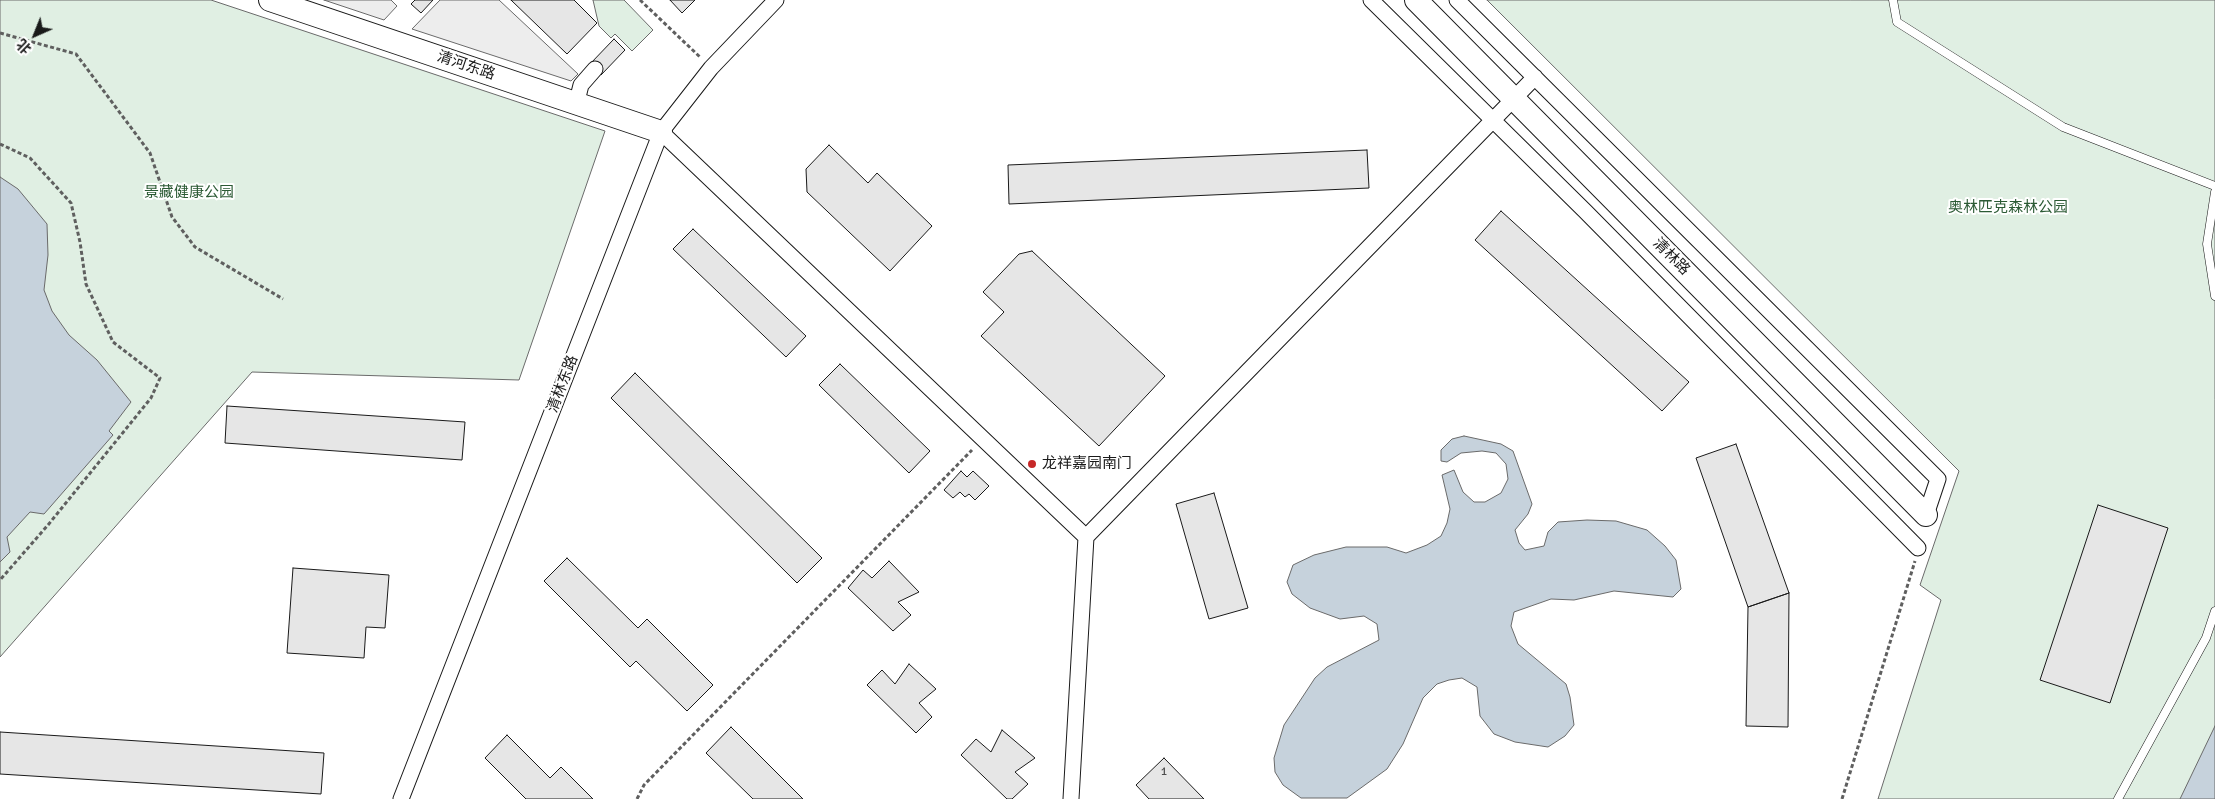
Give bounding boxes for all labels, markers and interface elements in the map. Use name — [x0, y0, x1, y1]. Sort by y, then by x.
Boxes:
north arrow — [10, 10, 60, 60]
text: 北 — [13, 35, 35, 57]
street label: 清河东路 — [435, 48, 497, 84]
park label: 景藏健康公园 — [144, 184, 234, 202]
park label: 奥林匹克森林公园 — [1948, 199, 2068, 217]
street label: 清林路 — [1649, 235, 1693, 279]
street label: 清林东路 — [544, 353, 582, 415]
place label: 龙祥嘉园南门 — [1042, 455, 1132, 473]
marker: 龙祥嘉园南门 — [1026, 458, 1038, 470]
house number: 1 — [1161, 765, 1167, 779]

